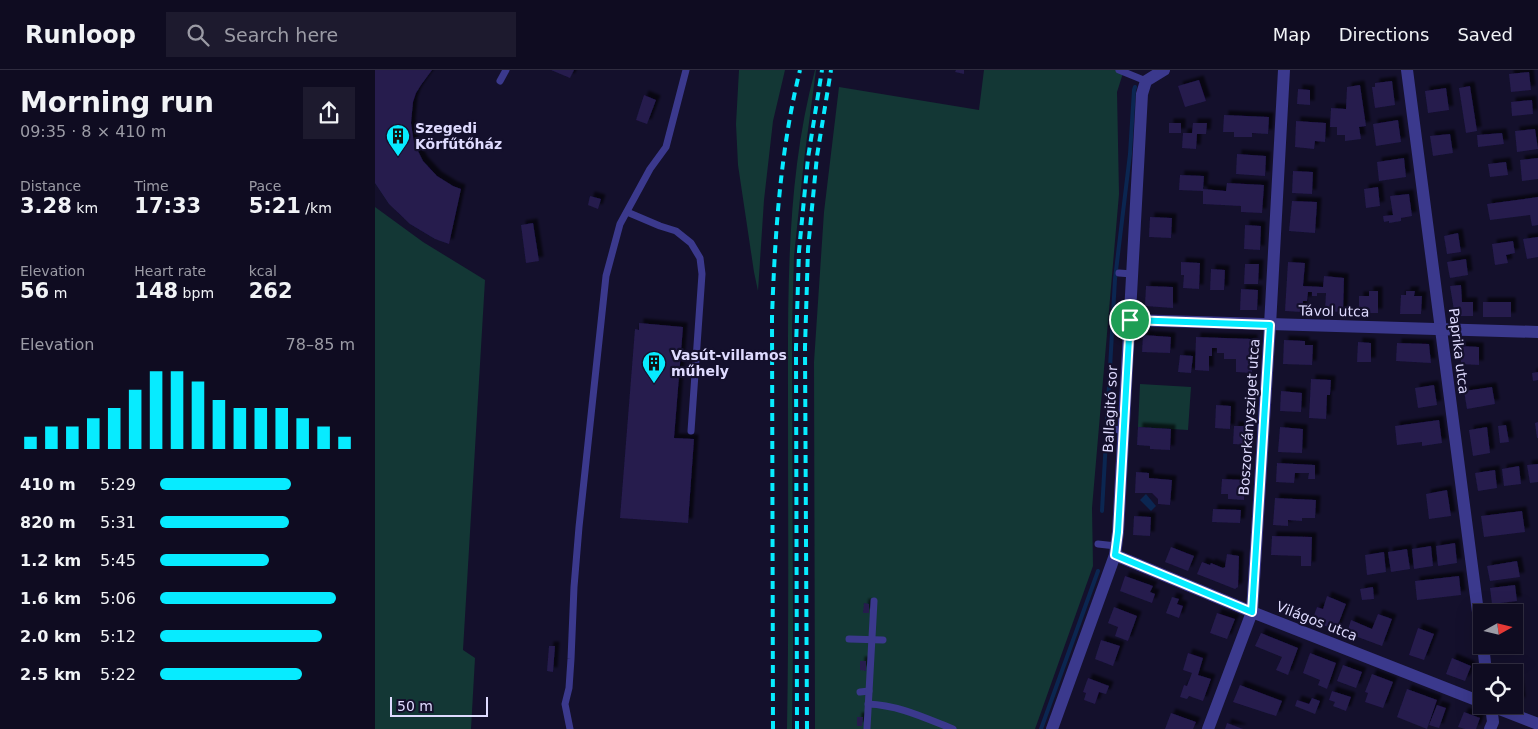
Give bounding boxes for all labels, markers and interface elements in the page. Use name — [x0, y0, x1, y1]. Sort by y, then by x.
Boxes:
search box — [166, 12, 516, 57]
text: Runloop — [25, 21, 136, 49]
icon: search — [184, 21, 212, 49]
text: Search here — [224, 24, 338, 46]
text: Map — [1273, 24, 1311, 45]
text: Directions — [1339, 24, 1429, 45]
text: Saved — [1457, 24, 1513, 45]
text: Morning run — [20, 86, 214, 119]
button: share — [303, 87, 355, 139]
place label: Szegedi Körfűtőház — [415, 120, 502, 152]
text: 09:35 · 8 × 410 m — [20, 122, 166, 141]
building icon: Szegedi Körfűtőház — [385, 123, 411, 157]
text: Distance — [20, 178, 81, 194]
text: Time — [134, 178, 169, 194]
text: Pace — [249, 178, 281, 194]
text: 3.28 — [20, 194, 72, 218]
text: 17:33 — [134, 194, 201, 218]
text: 5:21 — [249, 194, 301, 218]
text: km — [72, 200, 98, 216]
text: /km — [301, 200, 332, 216]
text: Elevation — [20, 263, 85, 279]
text: Heart rate — [134, 263, 206, 279]
text: kcal — [249, 263, 277, 279]
text: 56 — [20, 279, 49, 303]
text: 148 — [134, 279, 178, 303]
text: 262 — [249, 279, 293, 303]
text: m — [49, 285, 67, 301]
text: bpm — [178, 285, 214, 301]
pin — [1109, 299, 1151, 341]
street label: Távol utca — [1298, 302, 1369, 320]
icon: arrive — [1116, 306, 1144, 334]
street label: Paprika utca — [1446, 307, 1472, 395]
text: Elevation — [20, 335, 94, 354]
text: 78–85 m — [286, 335, 355, 354]
street label: Boszorkánysziget utca — [1236, 338, 1262, 496]
place label: Vasút-villamos műhely — [671, 347, 787, 379]
building icon: Vasút-villamos műhely — [641, 350, 667, 384]
street label: Ballagitó sor — [1100, 365, 1120, 453]
text: 410 m — [20, 475, 76, 494]
text: 5:29 — [100, 475, 136, 494]
text: 820 m — [20, 513, 76, 532]
text: 5:31 — [100, 513, 136, 532]
text: 1.2 km — [20, 551, 81, 570]
text: 5:45 — [100, 551, 136, 570]
text: 1.6 km — [20, 589, 81, 608]
text: 5:06 — [100, 589, 136, 608]
street label: Világos utca — [1274, 598, 1360, 644]
north arrow — [1473, 604, 1523, 654]
map controls — [1473, 604, 1523, 714]
text: 2.0 km — [20, 627, 81, 646]
text: 5:12 — [100, 627, 136, 646]
button: locate — [1473, 664, 1523, 714]
text: 2.5 km — [20, 665, 81, 684]
text: 5:22 — [100, 665, 136, 684]
scale bar — [390, 694, 487, 717]
text: 50 m — [397, 698, 433, 714]

